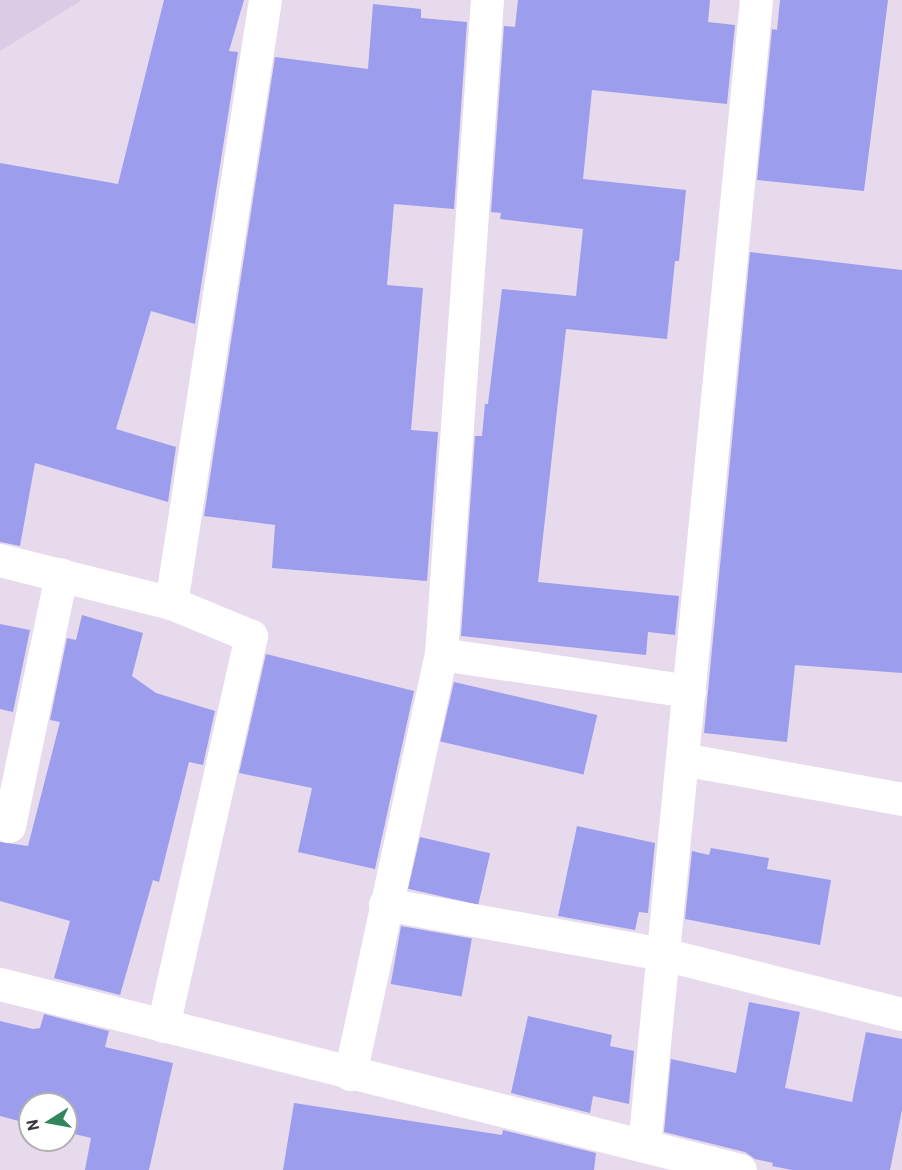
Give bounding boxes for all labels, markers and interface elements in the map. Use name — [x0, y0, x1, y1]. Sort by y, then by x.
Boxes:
north arrow — [18, 1092, 78, 1152]
text: N — [21, 1118, 42, 1132]

